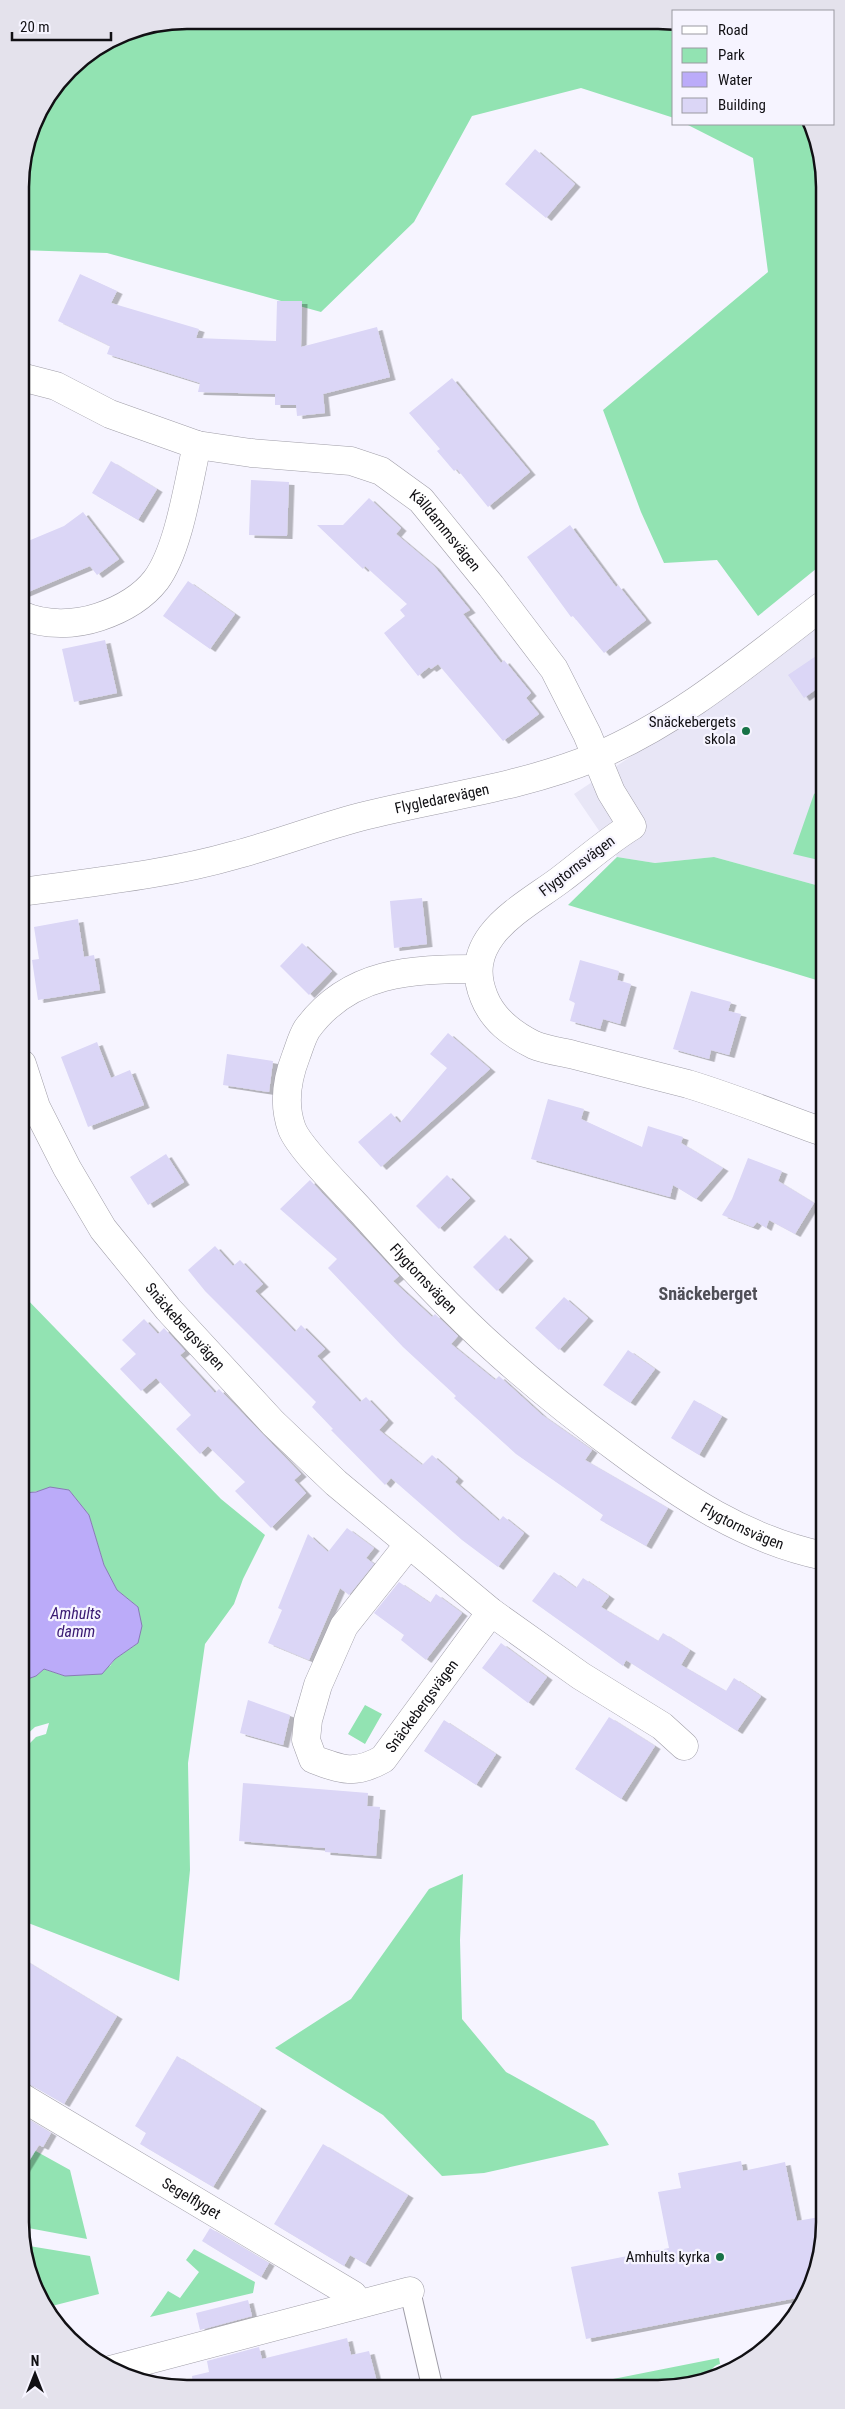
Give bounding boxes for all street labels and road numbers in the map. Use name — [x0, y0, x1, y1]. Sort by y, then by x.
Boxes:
street label: Källdammsvägen — [406, 486, 484, 575]
street label: Flygledarevägen — [393, 780, 491, 817]
street label: Flygtornsvägen — [536, 832, 618, 900]
street label: Flygtornsvägen — [386, 1240, 461, 1318]
street label: Snäckebergsvägen — [141, 1279, 229, 1374]
street label: Flygtornsvägen — [698, 1499, 786, 1553]
street label: Snäckebergsvägen — [382, 1656, 462, 1756]
street label: Segelflyget — [159, 2174, 224, 2223]

